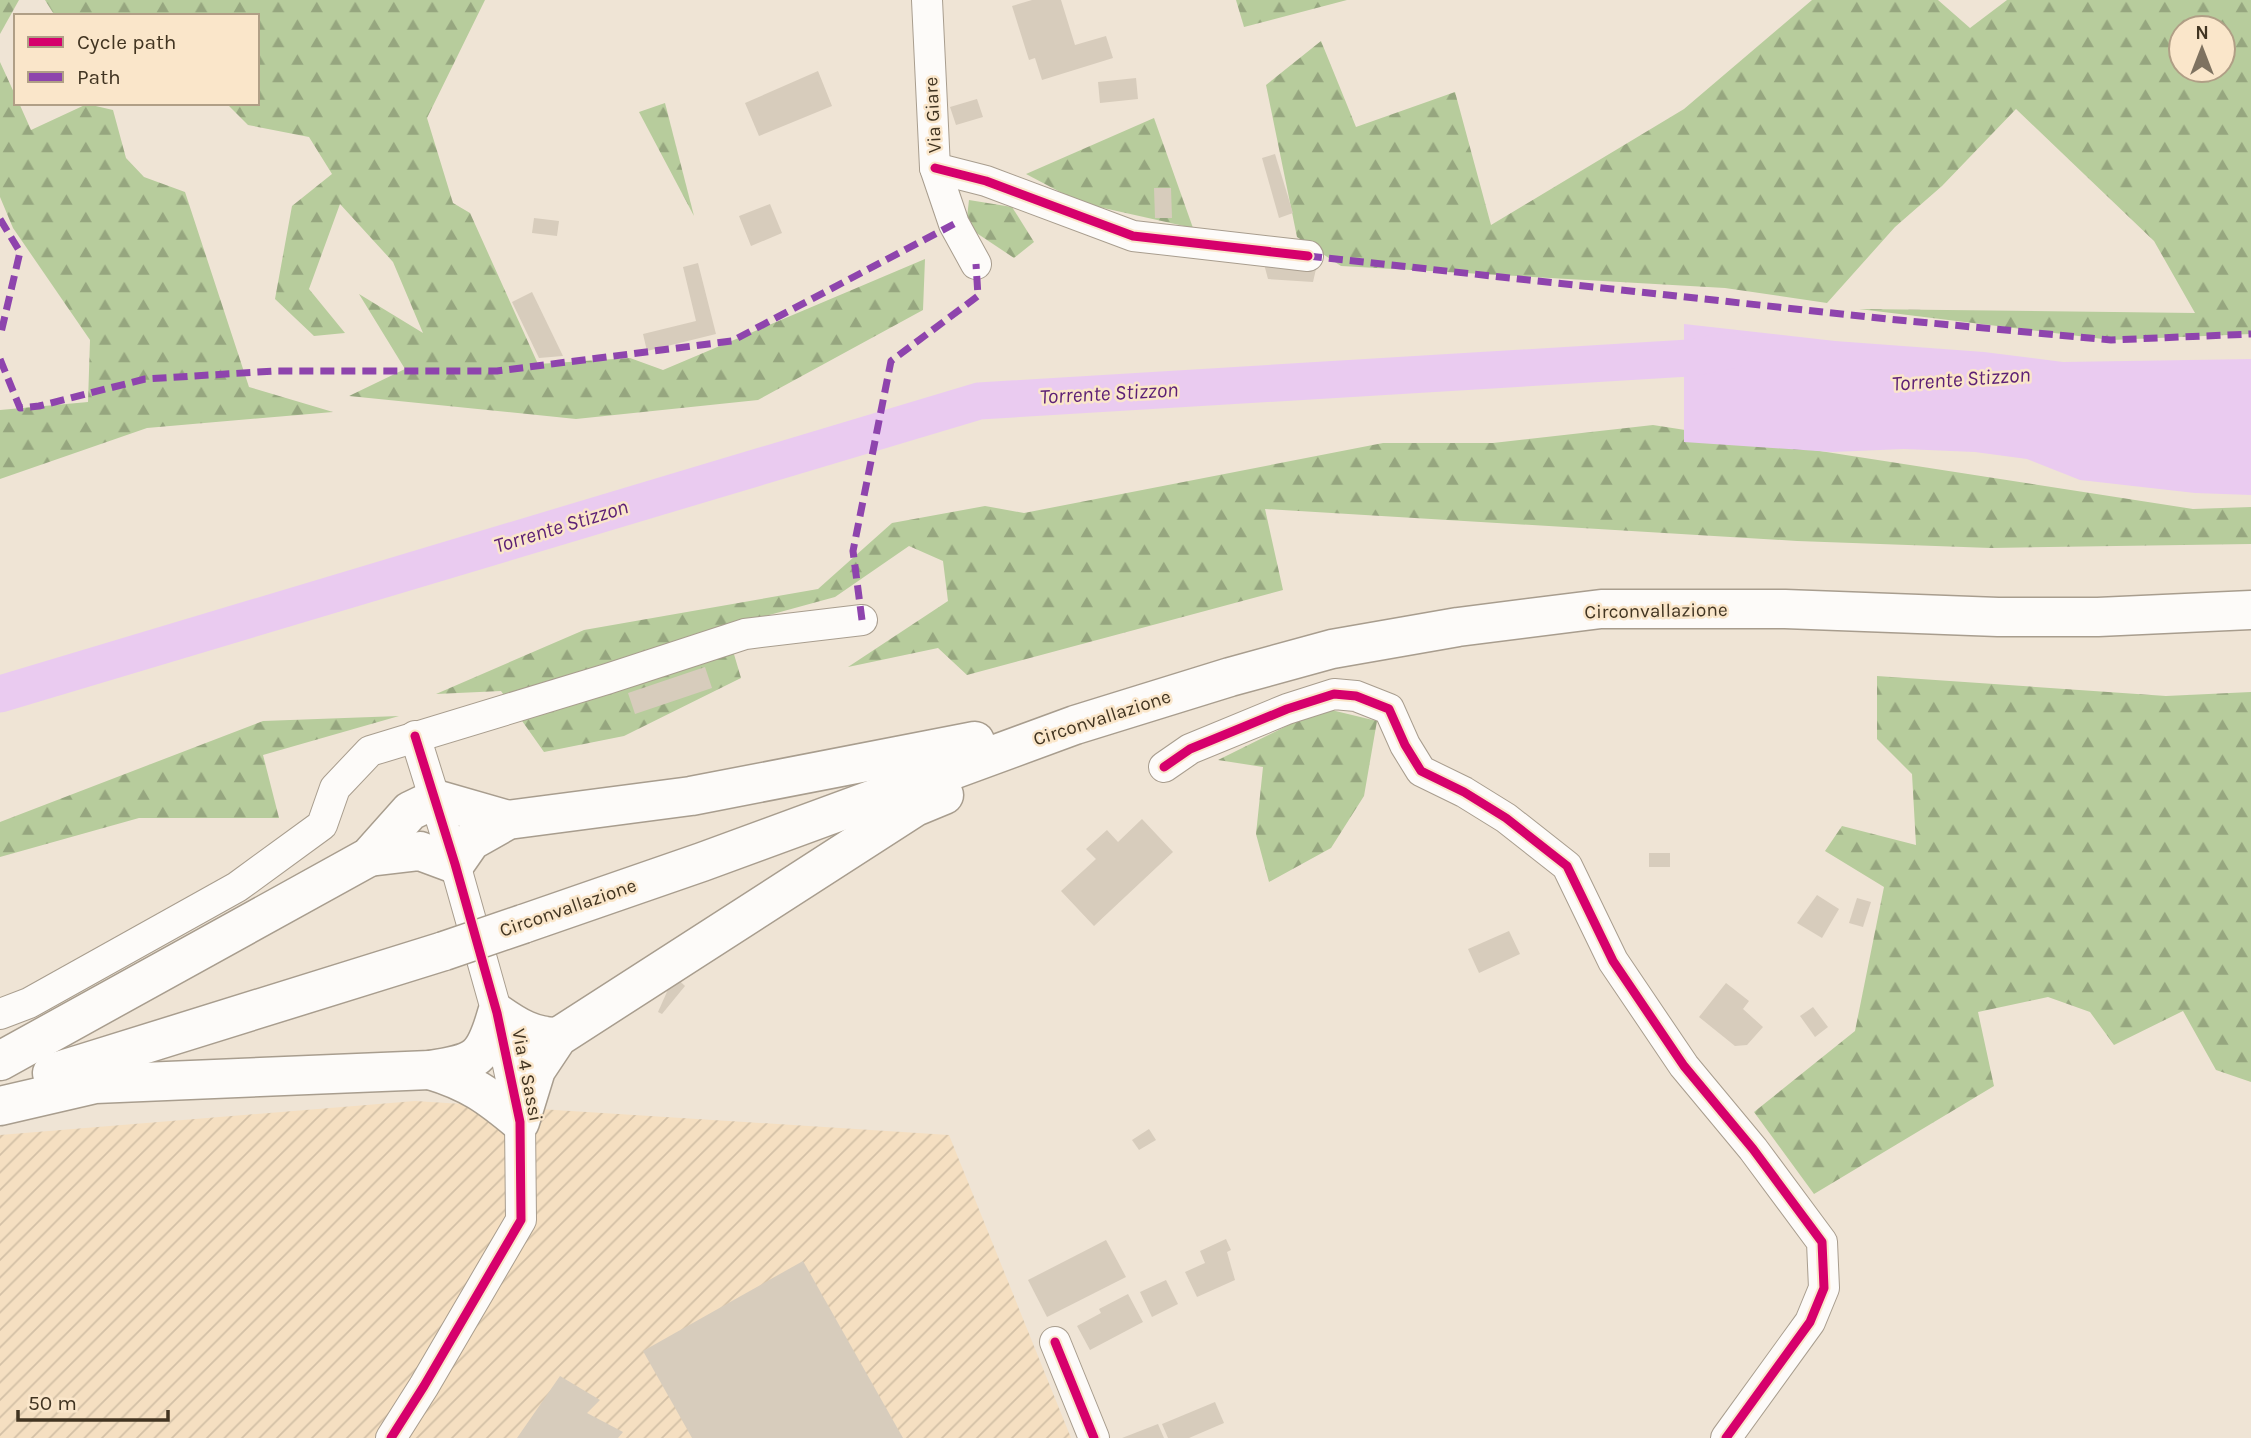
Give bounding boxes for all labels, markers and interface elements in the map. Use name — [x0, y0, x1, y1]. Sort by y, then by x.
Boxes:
legend — [14, 14, 259, 105]
north arrow — [2167, 14, 2237, 84]
text: N — [2195, 22, 2209, 44]
text: Cycle path — [77, 30, 177, 54]
text: Path — [77, 65, 121, 89]
street label: Via Giare — [920, 76, 946, 154]
water label: Torrente Stizzon — [1891, 362, 2031, 396]
water label: Torrente Stizzon — [1039, 377, 1179, 409]
water label: Torrente Stizzon — [491, 494, 631, 558]
street label: Circonvallazione — [1584, 599, 1728, 623]
street label: Circonvallazione — [1030, 685, 1174, 751]
street label: Circonvallazione — [497, 874, 639, 942]
street label: Via 4 Sassi — [507, 1027, 547, 1123]
scale bar — [18, 1378, 168, 1422]
text: 50 m — [28, 1391, 77, 1415]

